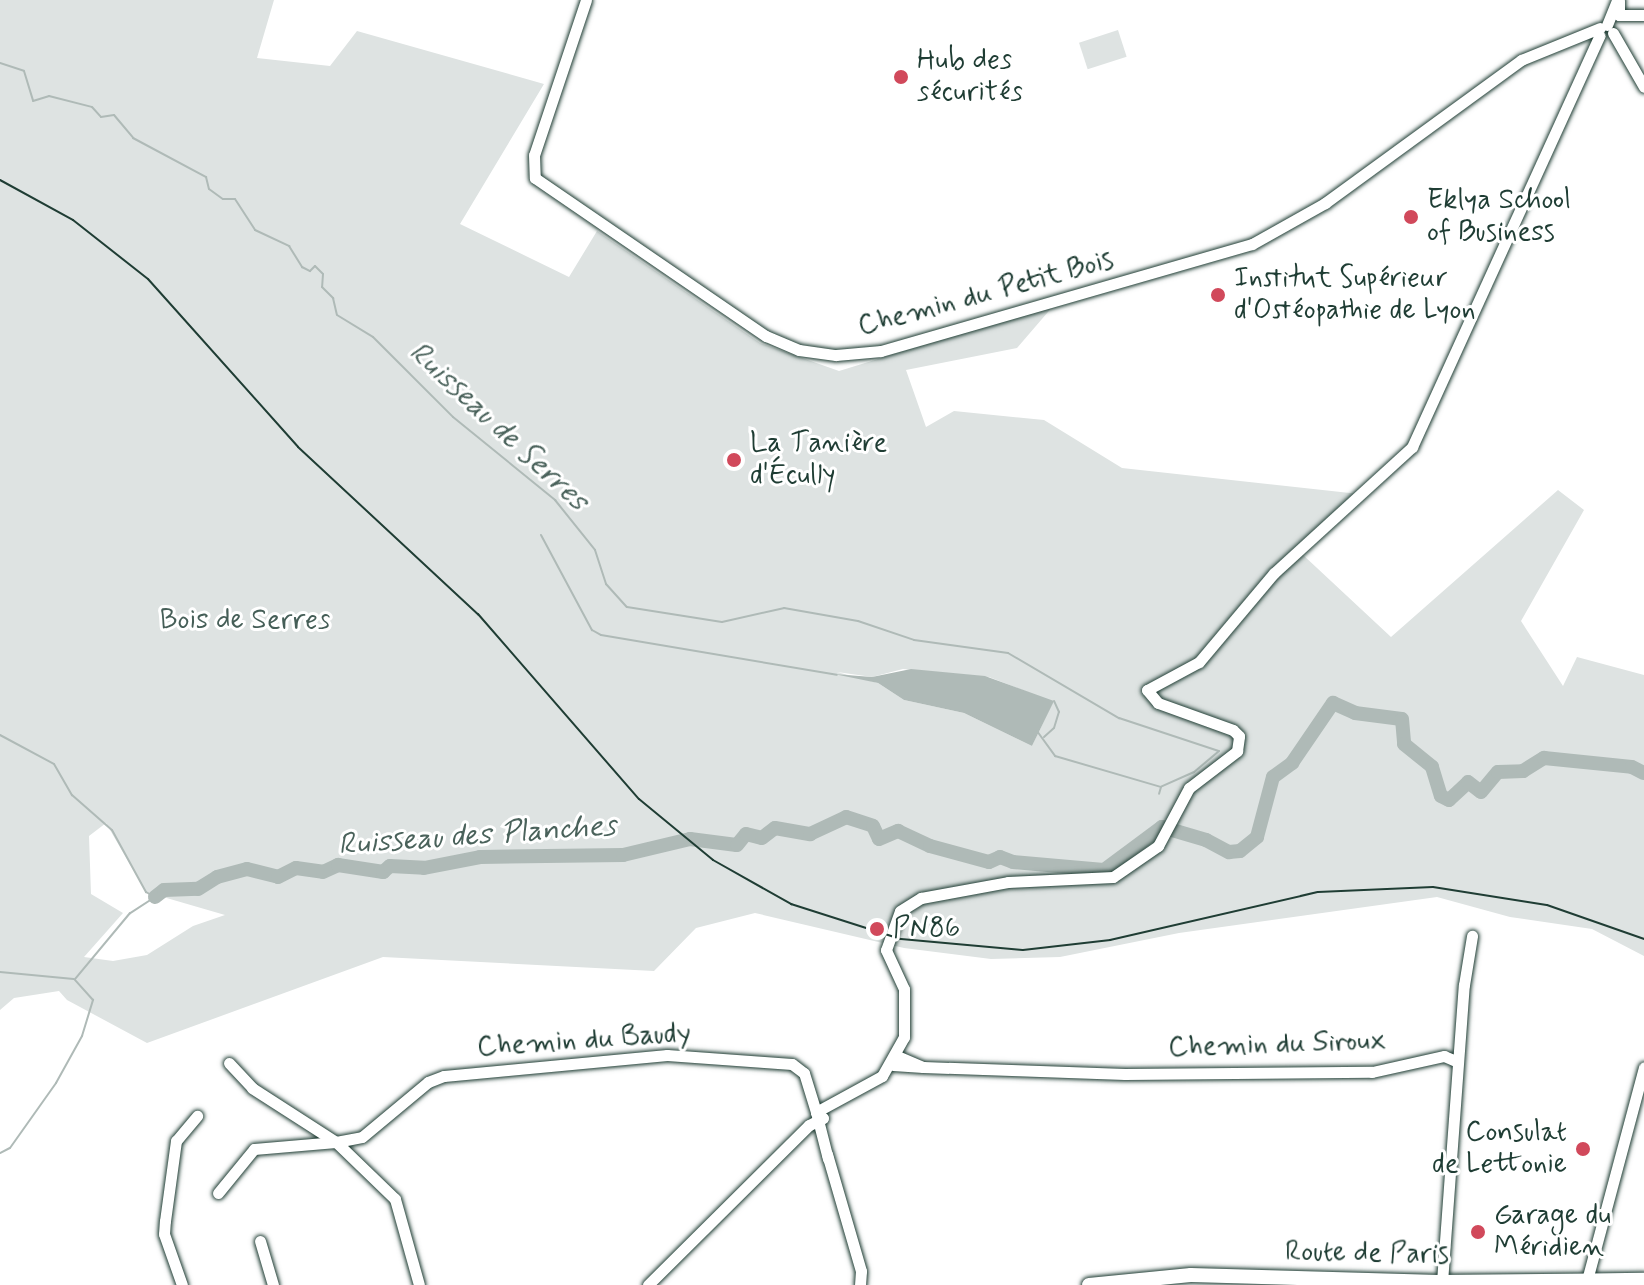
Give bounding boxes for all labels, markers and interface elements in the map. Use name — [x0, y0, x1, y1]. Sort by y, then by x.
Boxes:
place label: Hub des sécurités — [917, 44, 1023, 110]
marker: Hub des sécurités — [892, 68, 910, 86]
place label: Eklya School of Business — [1427, 184, 1571, 250]
marker: Eklya School of Business — [1402, 208, 1420, 226]
street label: Chemin du Petit Bois — [857, 244, 1115, 344]
place label: Institut Supérieur d'Ostéopathie de Lyon — [1234, 262, 1488, 328]
marker: Institut Supérieur d'Ostéopathie de Lyon — [1209, 286, 1227, 304]
water label: Ruisseau de Serres — [400, 334, 596, 520]
place label: La Tanière d'Écully — [750, 427, 875, 493]
marker: La Tanière d'Écully — [725, 451, 743, 469]
park label: Bois de Serres — [160, 604, 330, 638]
water label: Ruisseau des Planches — [334, 808, 620, 864]
place label: PN86 — [893, 912, 960, 946]
marker: PN86 — [868, 920, 886, 938]
street label: Chemin du Baudy — [479, 1017, 689, 1065]
street label: Chemin du Siroux — [1170, 1024, 1384, 1066]
place label: Consulat de Lettonie — [1429, 1116, 1567, 1182]
marker: Consulat de Lettonie — [1574, 1140, 1592, 1158]
place label: Garage du Méridien — [1494, 1199, 1611, 1265]
marker: Garage du Méridien — [1469, 1223, 1487, 1241]
street label: Route de Paris — [1286, 1236, 1448, 1272]

